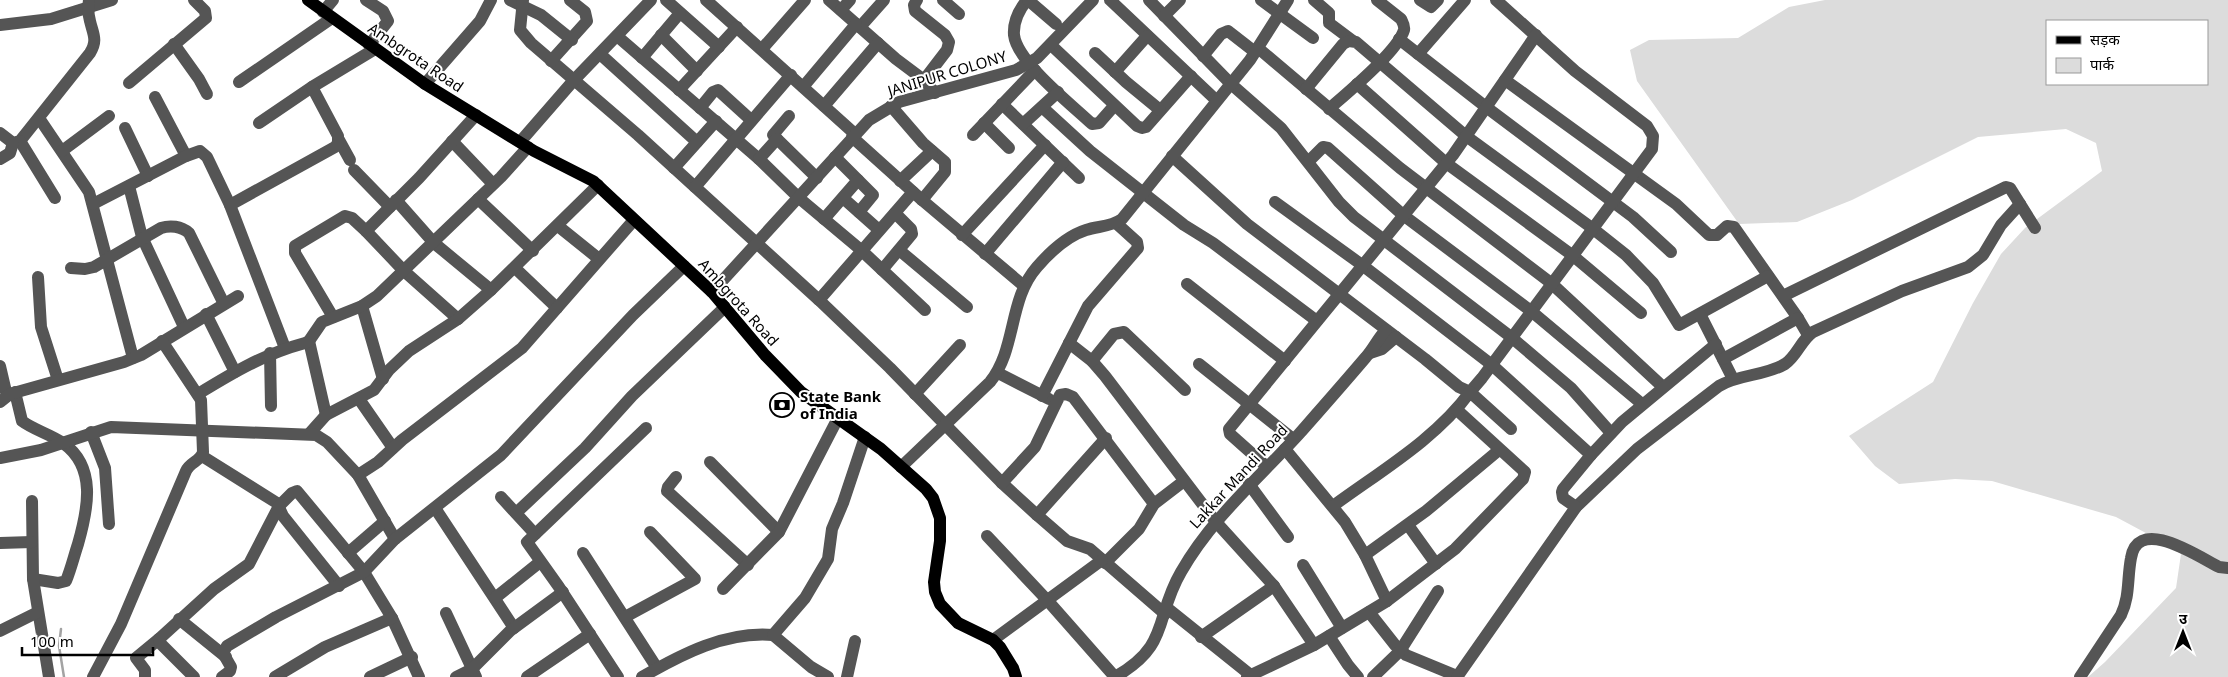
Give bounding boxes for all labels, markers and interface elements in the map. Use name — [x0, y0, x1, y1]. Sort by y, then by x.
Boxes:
street label: Ambgrota Road — [364, 18, 468, 96]
legend — [2046, 20, 2208, 85]
text: सड़क — [2090, 29, 2120, 49]
street label: JANIPUR COLONY — [883, 45, 1009, 101]
text: पार्क — [2090, 54, 2114, 74]
street label: Ambgrota Road — [694, 254, 784, 350]
place label: State Bank of India — [800, 386, 882, 423]
bank icon: State Bank of India — [769, 392, 795, 418]
street label: Lakkar Mandi Road — [1185, 420, 1291, 532]
north arrow — [2158, 607, 2208, 657]
text: उ — [2179, 609, 2188, 628]
scale bar — [22, 624, 154, 656]
text: 100 m — [30, 631, 74, 651]

